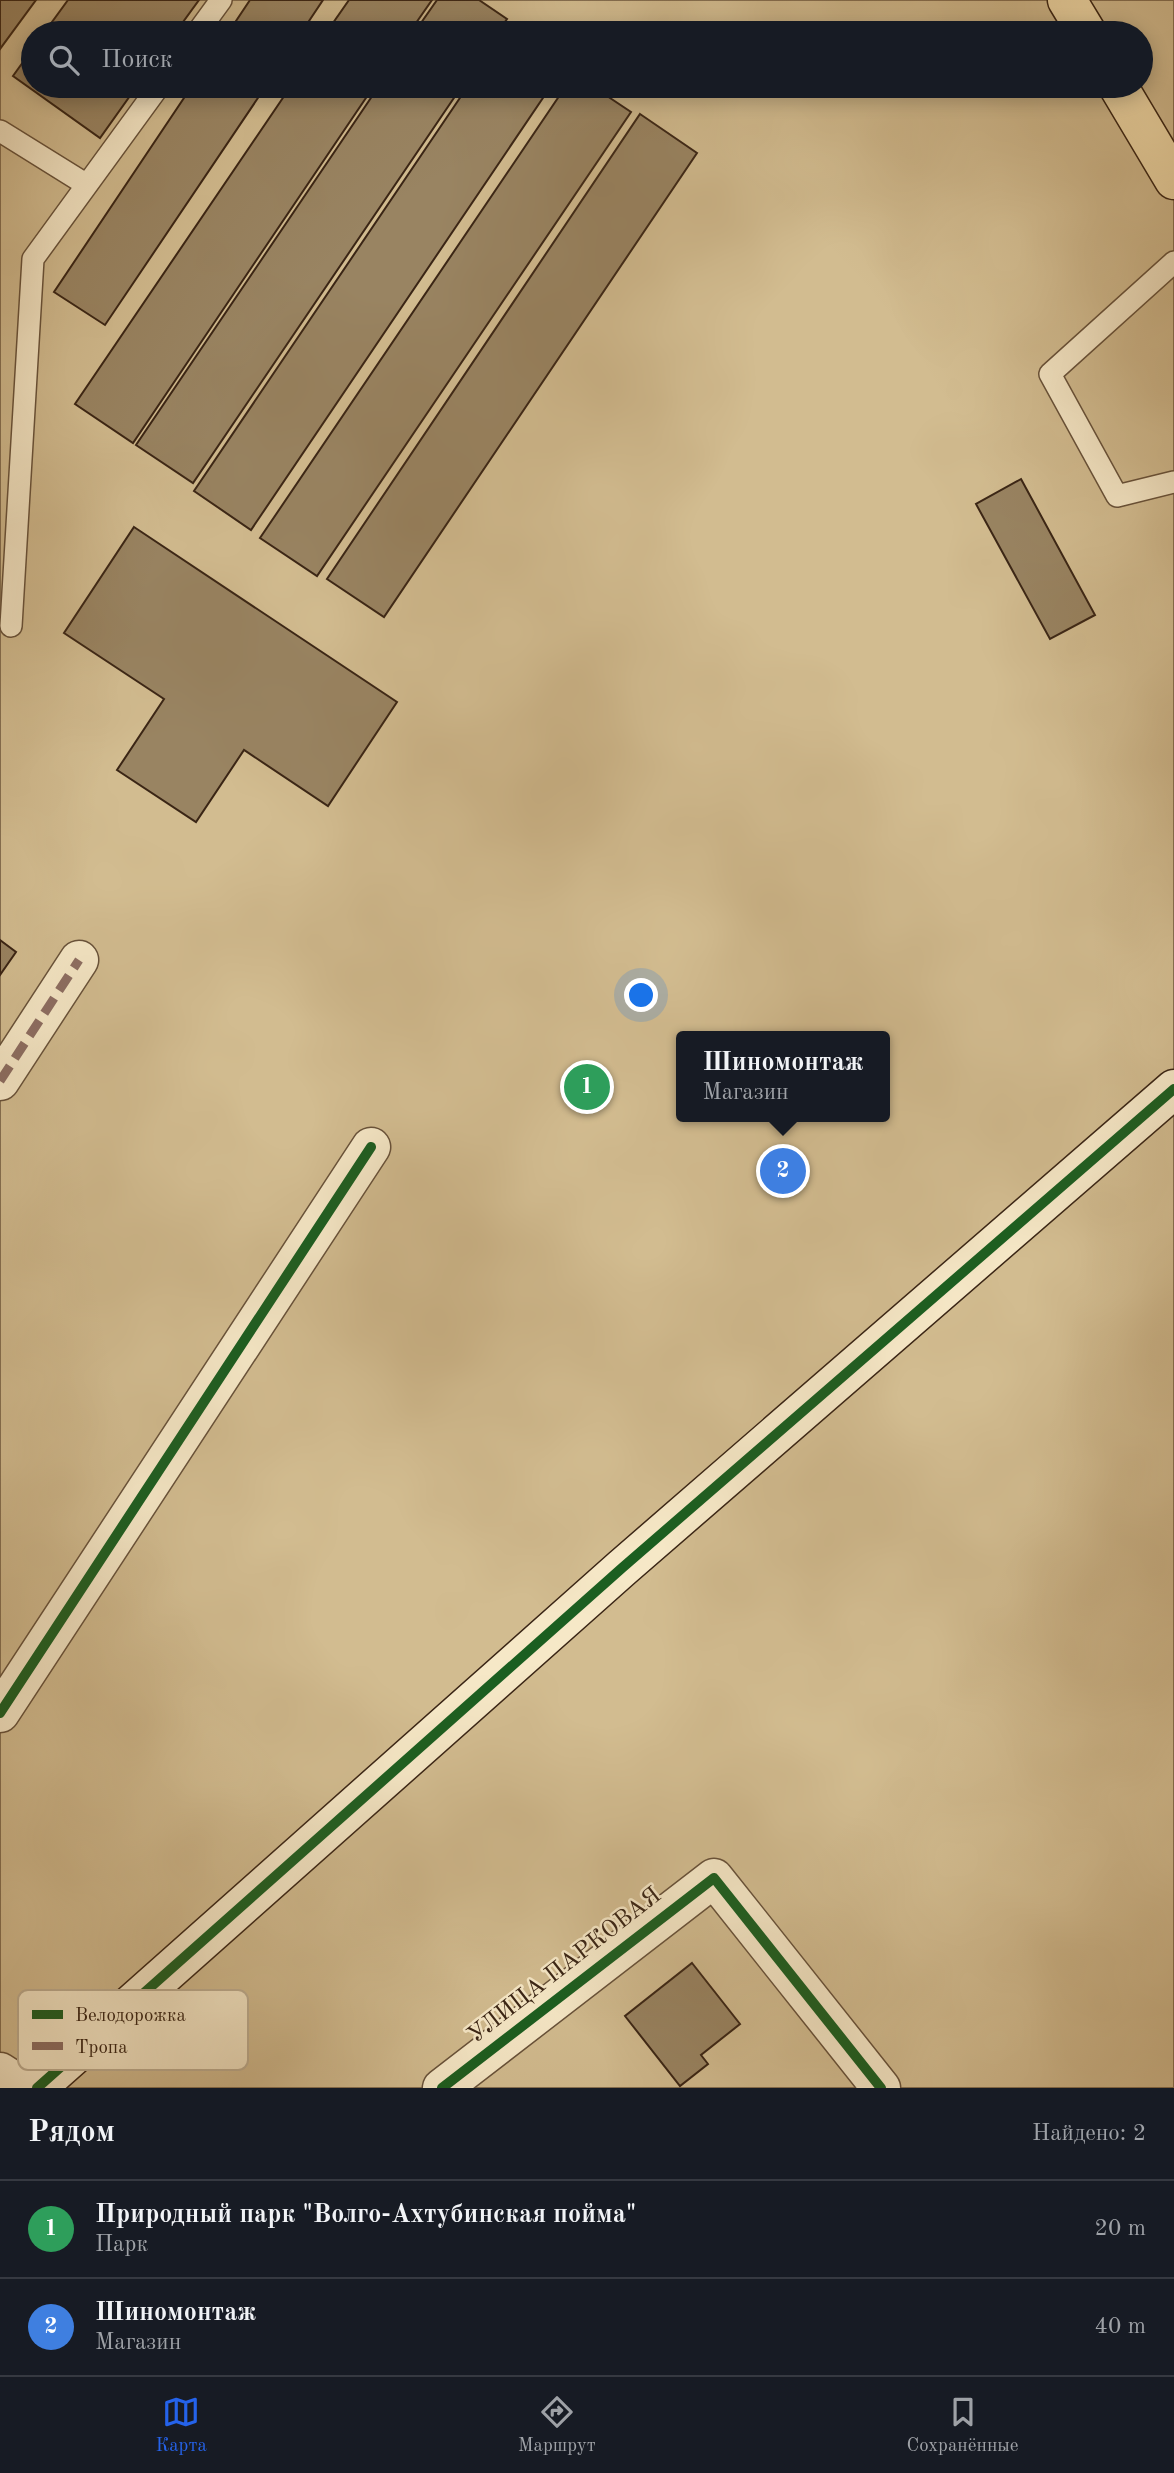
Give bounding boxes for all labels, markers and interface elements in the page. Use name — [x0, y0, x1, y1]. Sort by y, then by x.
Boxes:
search box — [21, 21, 1153, 98]
icon: search — [45, 41, 83, 79]
text: Поиск — [101, 47, 173, 73]
your location — [624, 978, 658, 1012]
popup — [676, 1031, 890, 1122]
text: Шиномонтаж — [702, 1050, 864, 1076]
pin: 1 — [564, 1061, 610, 1113]
text: Магазин — [702, 1081, 789, 1104]
pin: 2 — [760, 1145, 806, 1197]
street label: УЛИЦА ПАРКОВАЯ — [464, 1883, 666, 2049]
legend — [18, 1990, 248, 2070]
text: Велодорожка — [75, 2007, 186, 2026]
text: Тропа — [75, 2039, 128, 2058]
text: Рядом — [28, 2118, 115, 2148]
text: Найдено: 2 — [1032, 2122, 1146, 2145]
text: Природный парк "Волго-Ахтубинская пойма" — [95, 2202, 636, 2228]
text: 1 — [44, 2217, 58, 2240]
text: 20 m — [1095, 2217, 1146, 2240]
text: Парк — [95, 2233, 148, 2256]
text: Шиномонтаж — [95, 2300, 256, 2326]
text: 2 — [44, 2315, 58, 2338]
text: 40 m — [1095, 2315, 1146, 2338]
text: Магазин — [95, 2331, 181, 2354]
tab: Карта — [155, 2393, 207, 2458]
tab: Маршрут — [518, 2393, 596, 2458]
tab: Сохранённые — [907, 2393, 1019, 2458]

